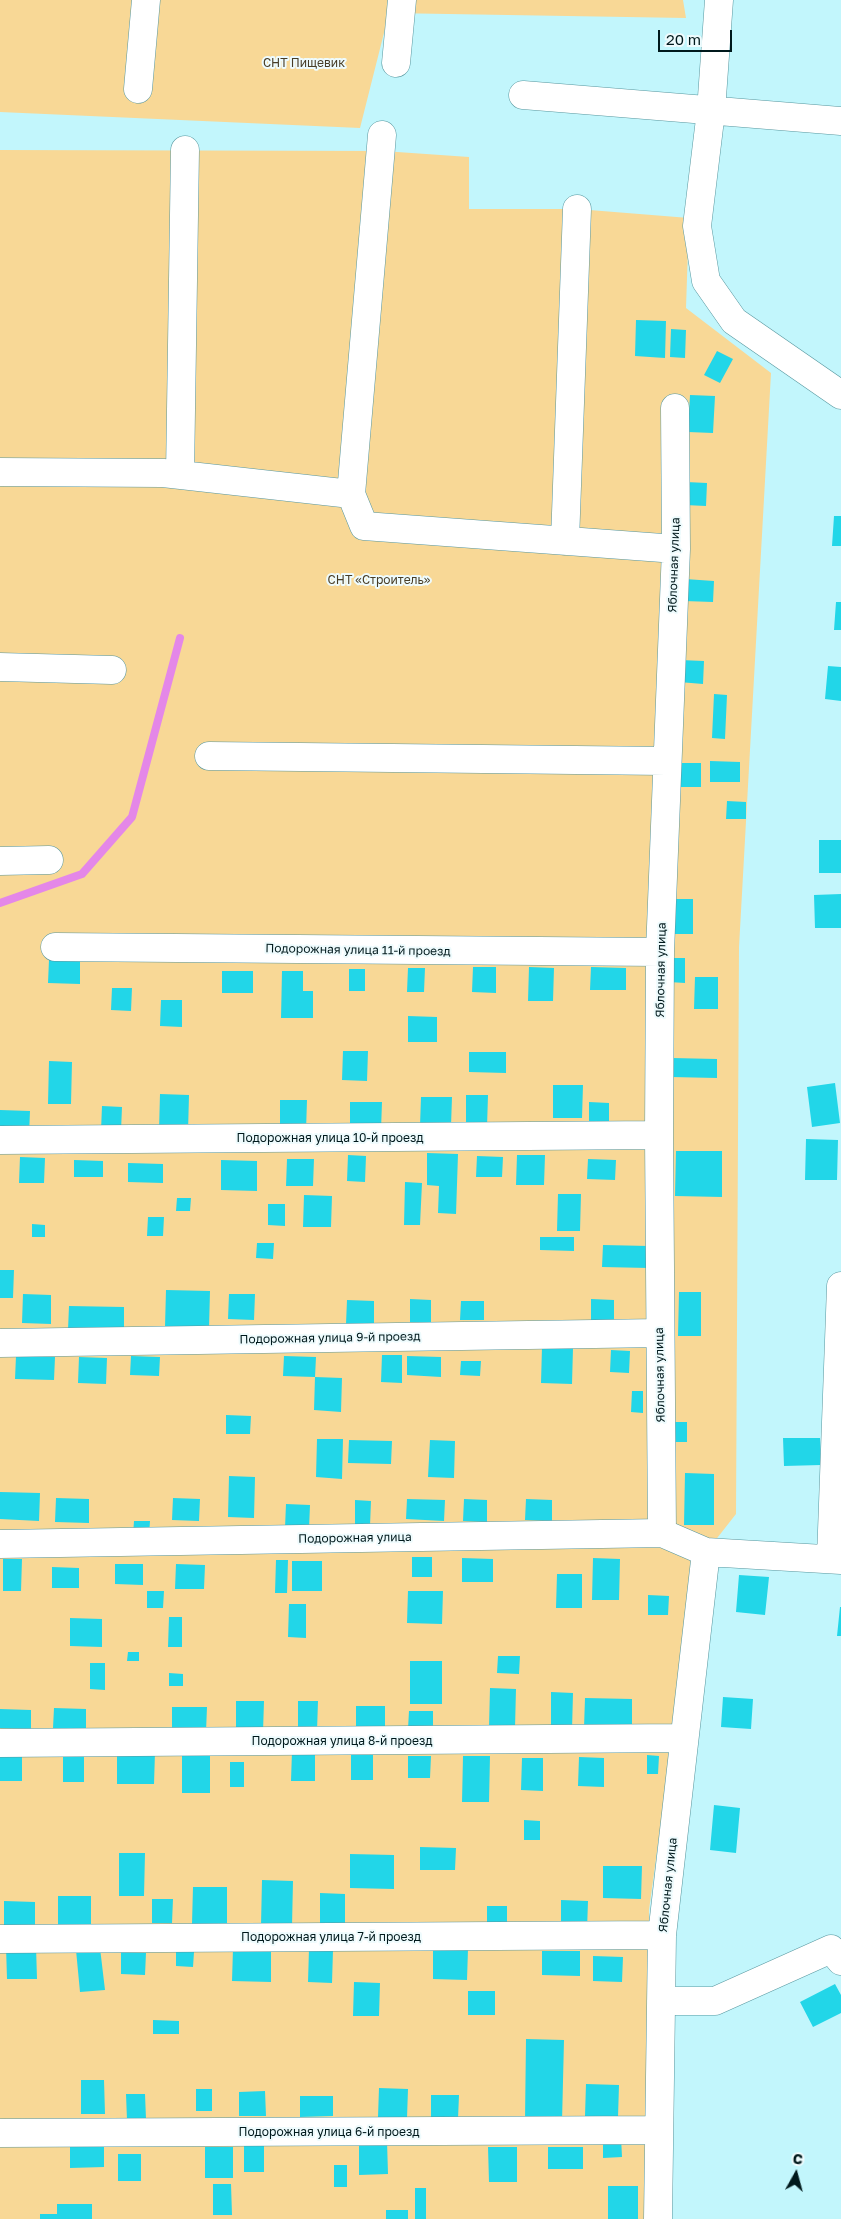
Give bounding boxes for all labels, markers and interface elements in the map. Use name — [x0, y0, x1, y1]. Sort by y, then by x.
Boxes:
scale bar — [661, 20, 735, 52]
text: 20 m — [666, 30, 701, 48]
park label: СНТ Пищевик — [263, 56, 345, 70]
street label: Яблочная улица — [665, 517, 683, 613]
park label: СНТ «Строитель» — [328, 573, 430, 587]
street label: Яблочная улица — [653, 922, 669, 1018]
street label: Подорожная улица 11-й проезд — [265, 941, 451, 959]
street label: Подорожная улица 10-й проезд — [236, 1131, 424, 1145]
street label: Яблочная улица — [652, 1327, 668, 1423]
street label: Подорожная улица 9-й проезд — [239, 1329, 421, 1347]
street label: Подорожная улица — [298, 1530, 412, 1546]
street label: Подорожная улица 8-й проезд — [251, 1734, 433, 1748]
street label: Яблочная улица — [656, 1837, 680, 1933]
street label: Подорожная улица 7-й проезд — [241, 1930, 421, 1944]
street label: Подорожная улица 6-й проезд — [238, 2125, 420, 2139]
north arrow — [771, 2149, 821, 2199]
text: С — [792, 2150, 804, 2168]

